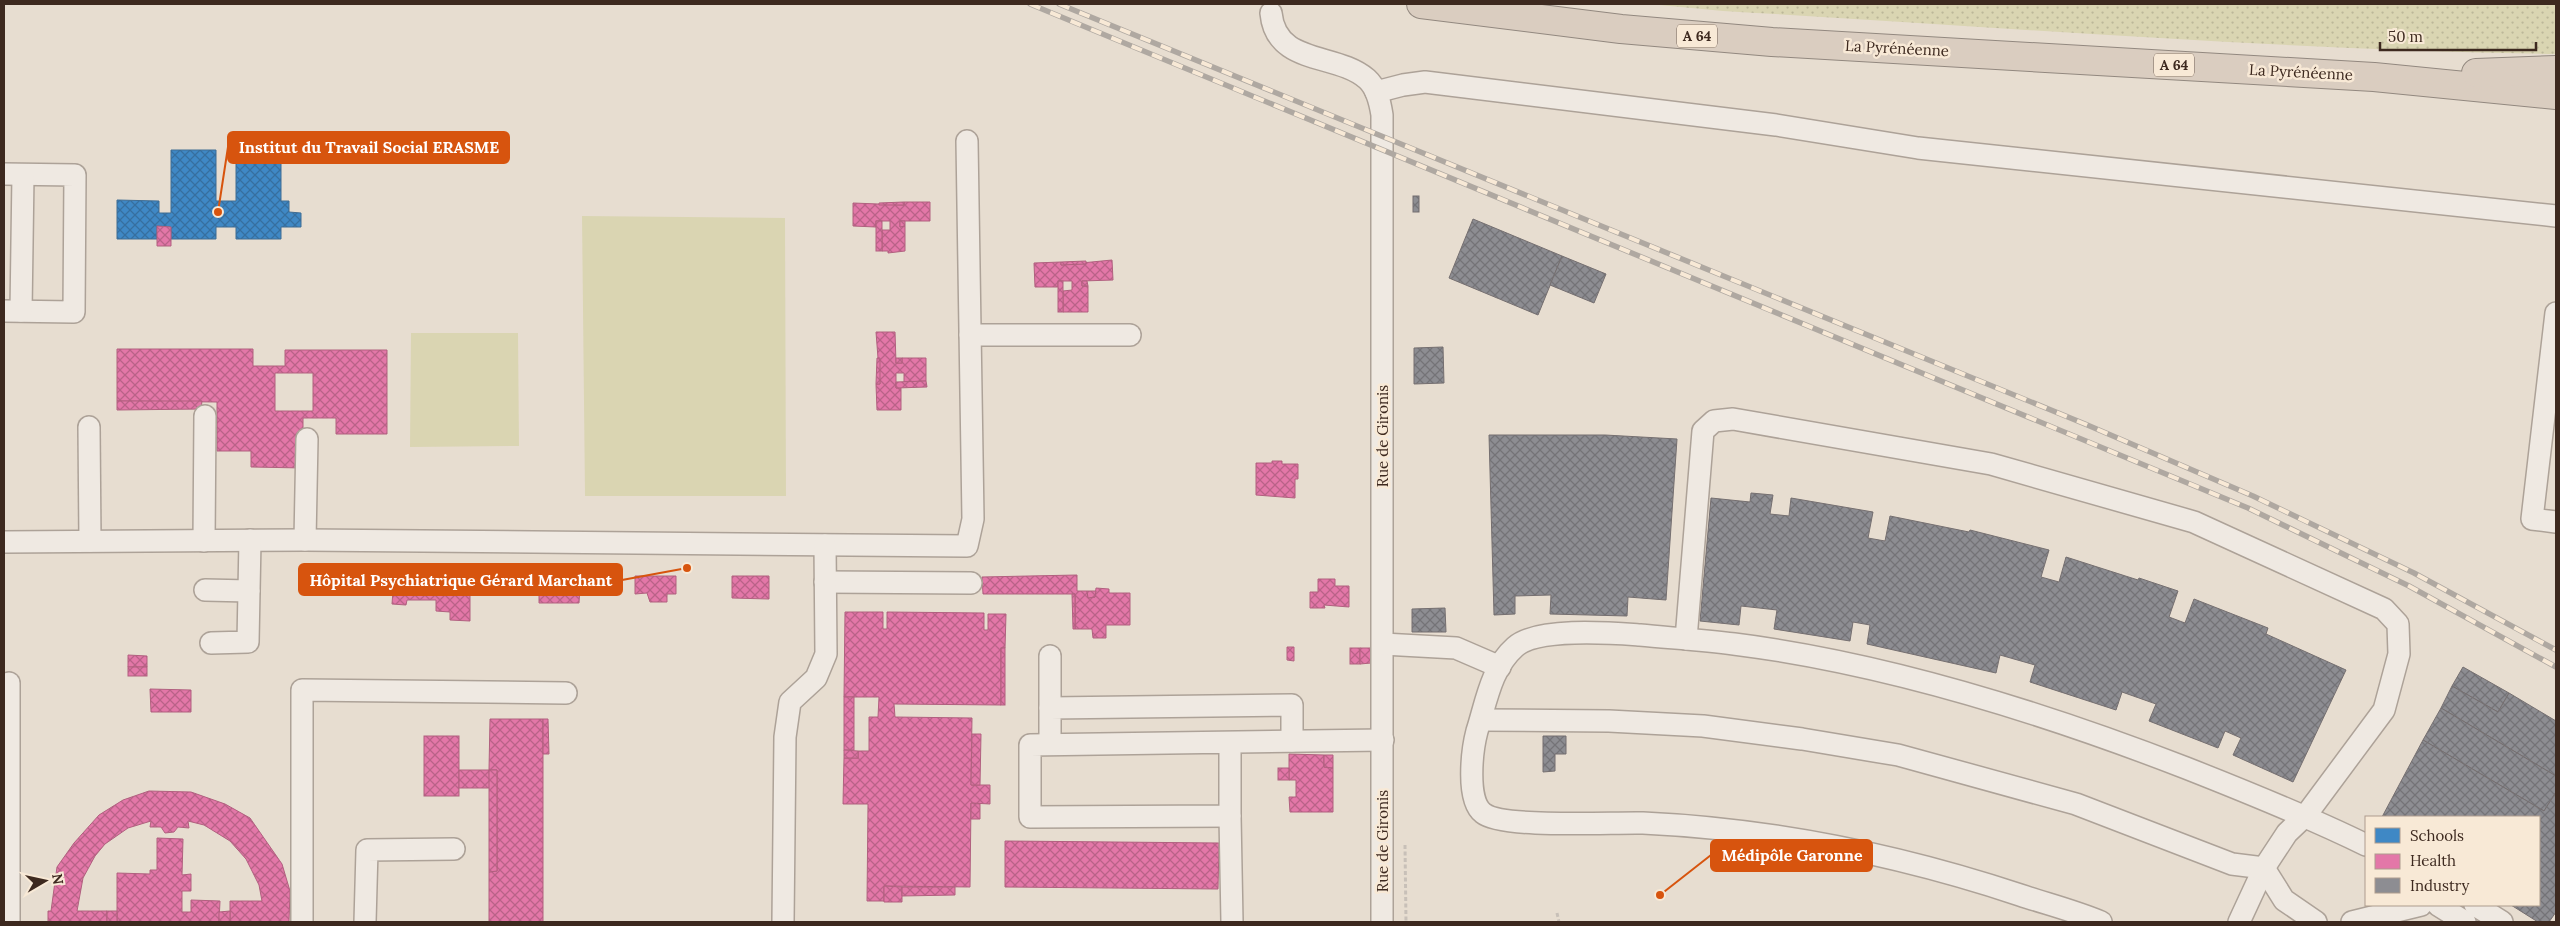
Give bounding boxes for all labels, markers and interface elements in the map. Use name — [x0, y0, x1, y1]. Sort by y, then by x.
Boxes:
scale bar — [2380, 20, 2536, 52]
road number: A 64 — [1677, 24, 1717, 48]
text: 50 m — [2388, 27, 2423, 46]
street label: La Pyrénéenne — [1845, 36, 1949, 60]
road number: A 64 — [2154, 54, 2194, 76]
street label: La Pyrénéenne — [2249, 60, 2353, 84]
callout: Institut du Travail Social ERASME — [228, 132, 509, 163]
text: Institut du Travail Social ERASME — [239, 137, 499, 157]
street label: Rue de Gironis — [1373, 385, 1392, 487]
callout: Hôpital Psychiatrique Gérard Marchant — [299, 564, 622, 595]
text: Hôpital Psychiatrique Gérard Marchant — [310, 570, 613, 590]
street label: Rue de Gironis — [1373, 790, 1392, 892]
legend — [2365, 816, 2540, 906]
text: Schools — [2410, 826, 2464, 845]
callout: Médipôle Garonne — [1711, 840, 1872, 871]
text: Médipôle Garonne — [1721, 845, 1863, 865]
text: Health — [2410, 851, 2456, 870]
north arrow — [20, 856, 70, 906]
text: N — [48, 872, 68, 886]
text: Industry — [2410, 876, 2469, 895]

